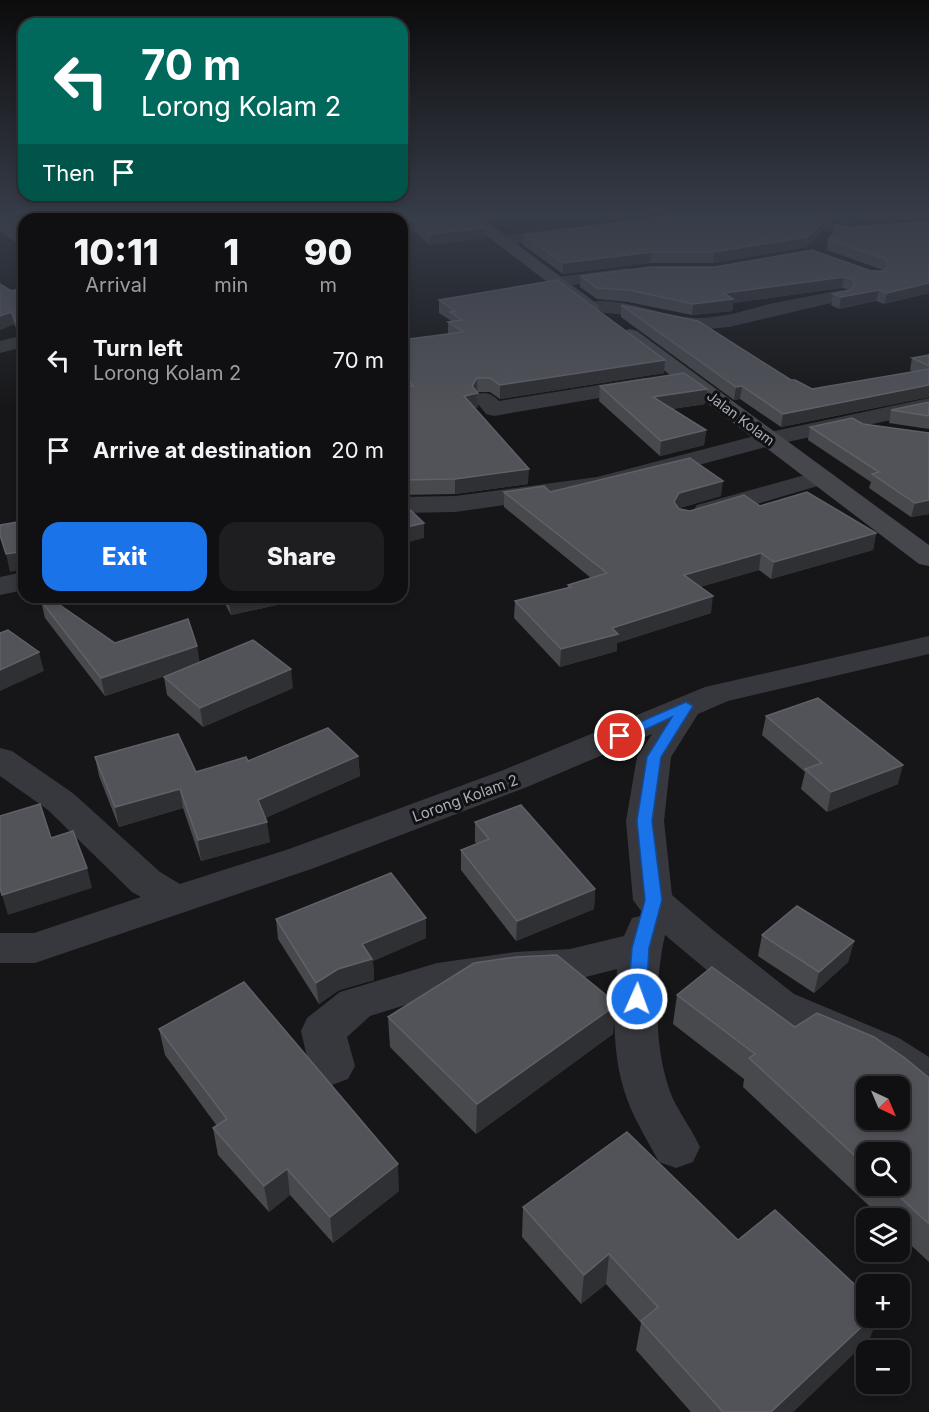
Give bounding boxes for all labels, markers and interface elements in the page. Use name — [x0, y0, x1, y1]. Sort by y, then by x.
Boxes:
text: 70 m — [141, 39, 241, 90]
icon: left — [42, 42, 120, 120]
text: Lorong Kolam 2 — [141, 90, 341, 123]
icon: arrive — [107, 156, 140, 189]
text: Then — [42, 160, 95, 186]
text: 10:11 — [73, 230, 159, 274]
text: 1 — [223, 230, 239, 274]
text: 90 — [304, 230, 353, 274]
text: Arrival — [85, 273, 147, 297]
text: min — [214, 273, 248, 297]
text: m — [319, 273, 337, 297]
text: Turn left — [93, 335, 183, 361]
icon: left — [42, 344, 75, 377]
text: 70 m — [333, 347, 384, 373]
text: Lorong Kolam 2 — [93, 361, 241, 385]
street label: Jalan Kolam — [704, 387, 778, 449]
icon: arrive — [42, 434, 75, 467]
text: Arrive at destination — [93, 437, 312, 463]
text: 20 m — [331, 437, 384, 463]
button: Exit — [42, 522, 207, 591]
button: Share — [219, 522, 384, 591]
pin — [594, 710, 645, 761]
icon: arrive — [603, 719, 636, 752]
street label: Lorong Kolam 2 — [410, 770, 520, 826]
position arrow — [605, 967, 669, 1031]
north arrow — [856, 1076, 910, 1130]
map controls — [856, 1076, 910, 1394]
button: search — [856, 1142, 910, 1196]
button: layers — [856, 1208, 910, 1262]
button: + — [856, 1274, 910, 1328]
button: − — [856, 1340, 910, 1394]

